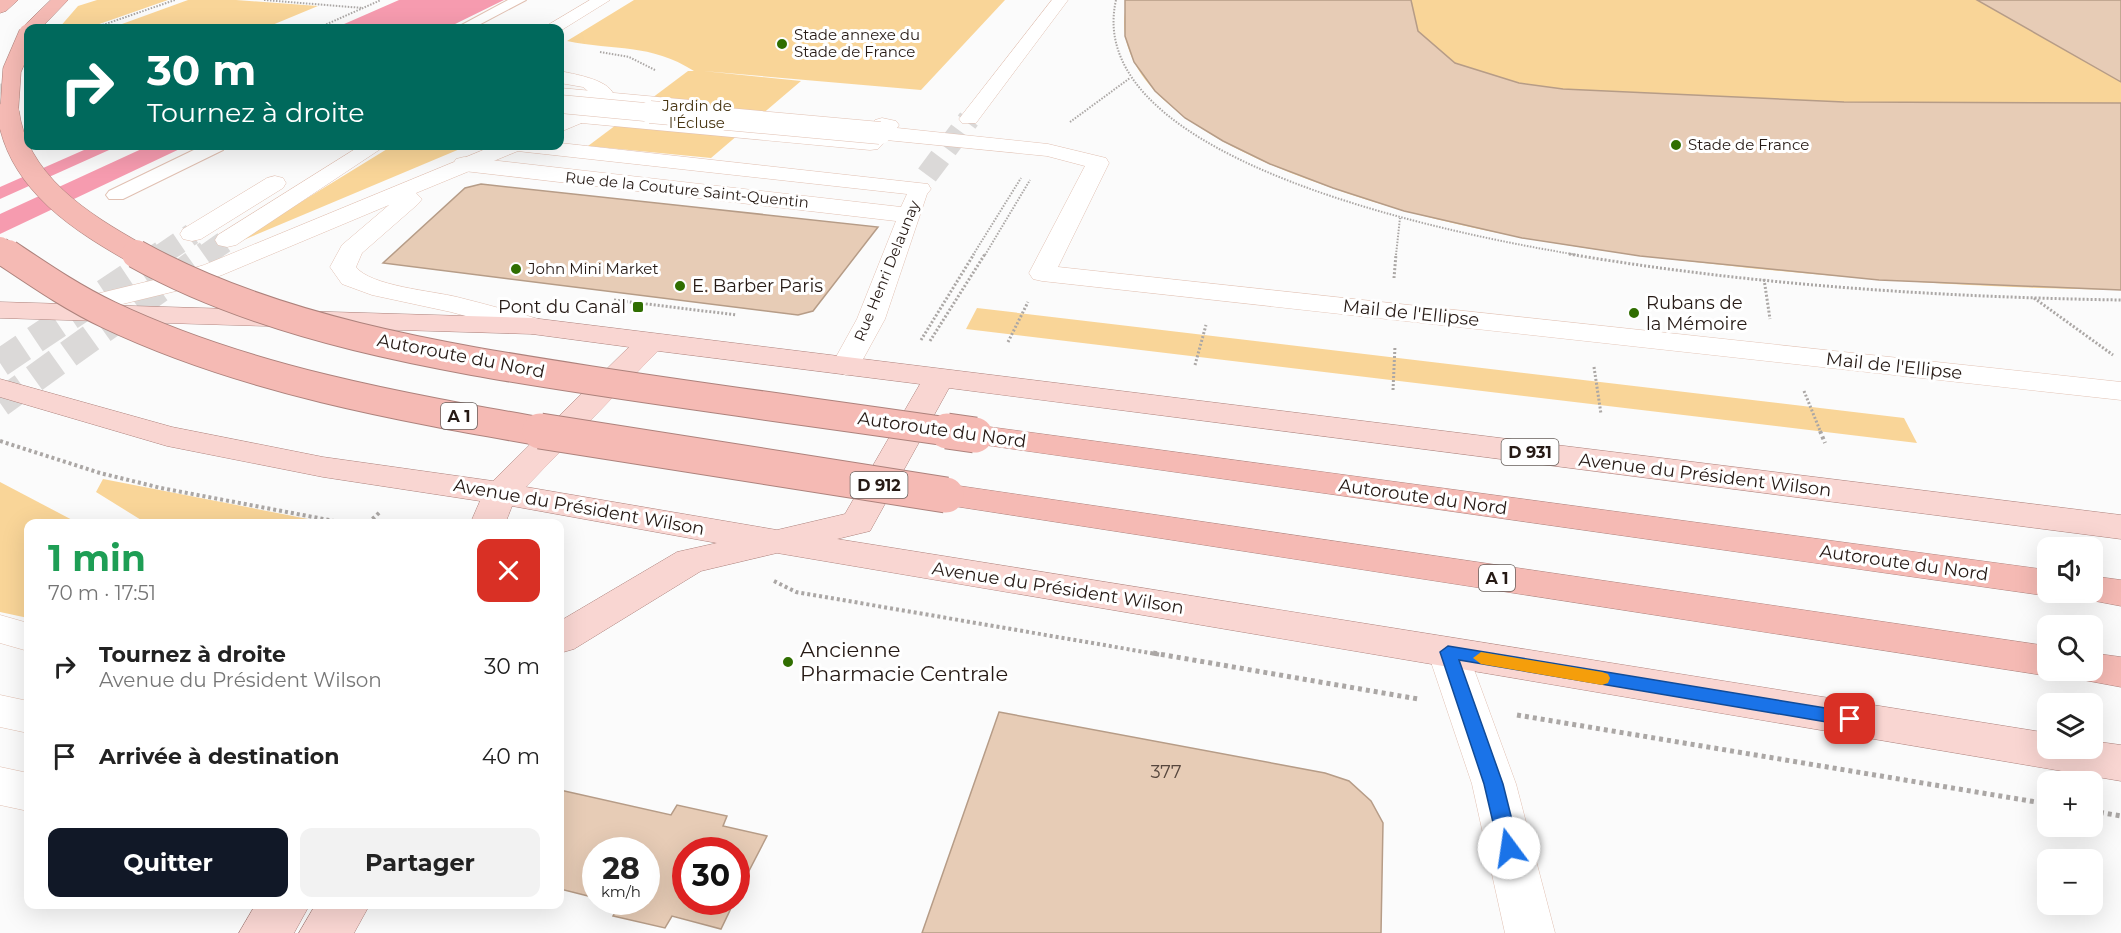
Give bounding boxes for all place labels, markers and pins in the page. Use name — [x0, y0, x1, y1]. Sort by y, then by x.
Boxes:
place label: Stade annexe du Stade de France — [794, 25, 920, 61]
marker: Stade annexe du Stade de France — [775, 37, 789, 51]
place label: Stade de France — [1688, 135, 1809, 154]
marker: Stade de France — [1669, 138, 1683, 152]
place label: John Mini Market — [527, 259, 658, 278]
marker: John Mini Market — [509, 262, 523, 276]
place label: E. Barber Paris — [692, 275, 823, 297]
marker: E. Barber Paris — [673, 279, 687, 293]
place label: Rubans de la Mémoire — [1646, 292, 1747, 335]
place label: Pont du Canal — [498, 296, 626, 318]
marker: Pont du Canal — [631, 300, 645, 314]
marker: Rubans de la Mémoire — [1627, 306, 1641, 320]
place label: Ancienne Pharmacie Centrale — [800, 637, 1008, 686]
marker: Ancienne Pharmacie Centrale — [781, 655, 795, 669]
pin — [1824, 693, 1875, 744]

